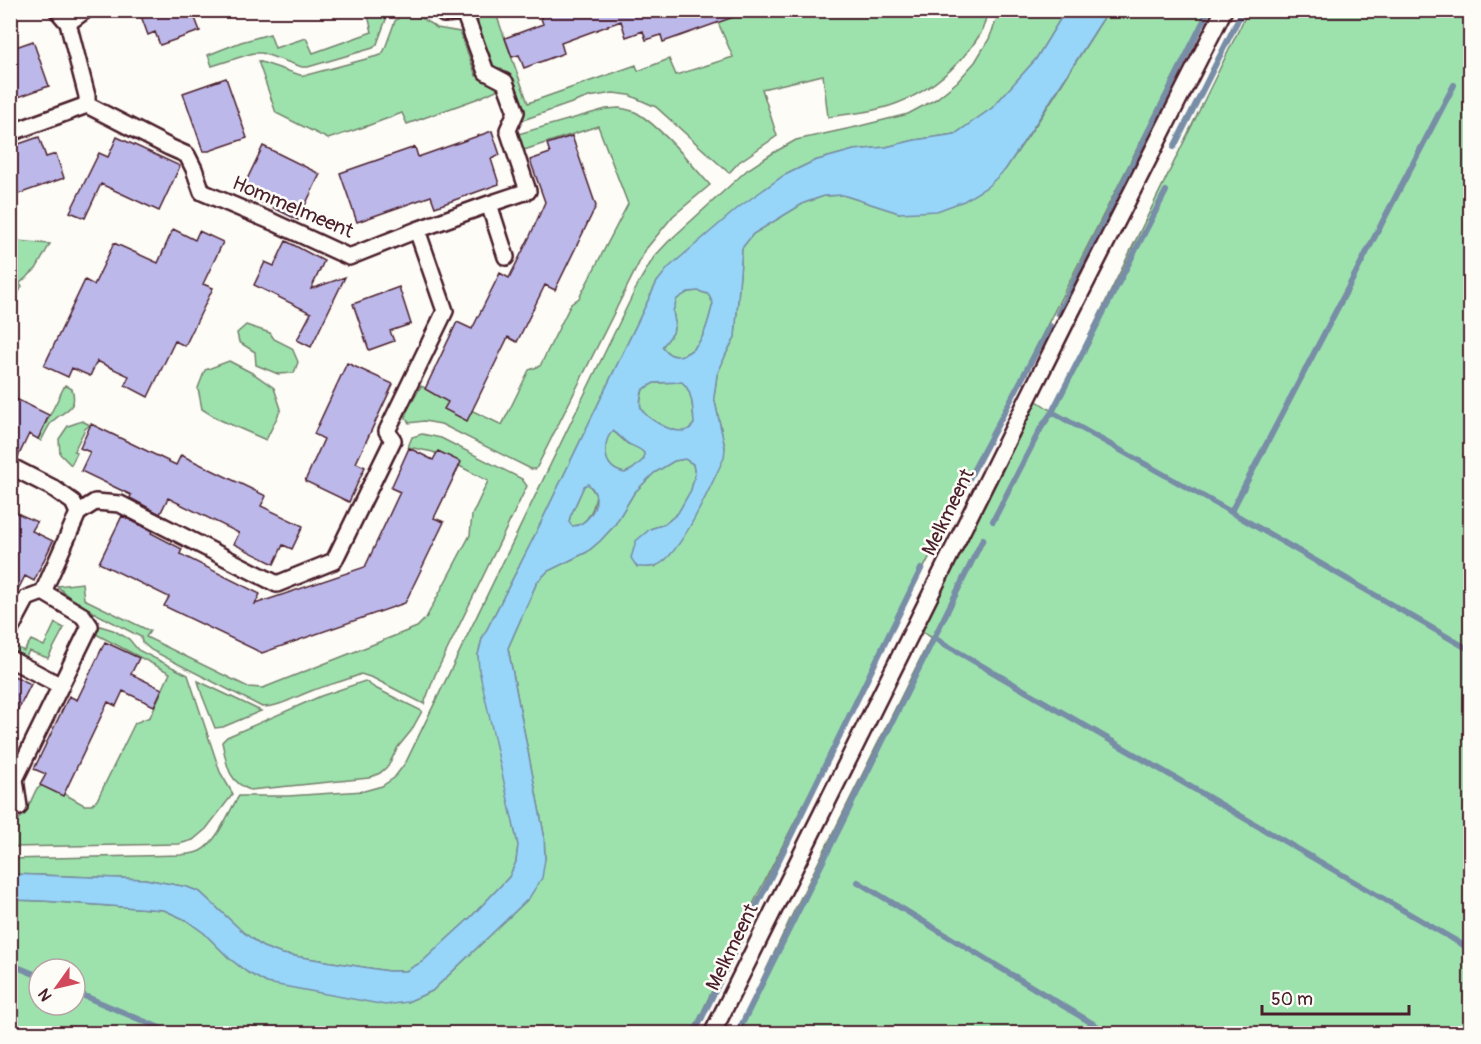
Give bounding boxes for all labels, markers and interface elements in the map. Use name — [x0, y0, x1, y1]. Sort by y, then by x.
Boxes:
street label: Hommelmeent — [229, 170, 358, 244]
street label: Melkmeent — [916, 464, 980, 560]
street label: Melkmeent — [700, 899, 764, 995]
north arrow — [27, 957, 87, 1017]
scale bar — [1262, 978, 1409, 1016]
text: N — [34, 985, 57, 1005]
text: 50 m — [1271, 988, 1313, 1011]

